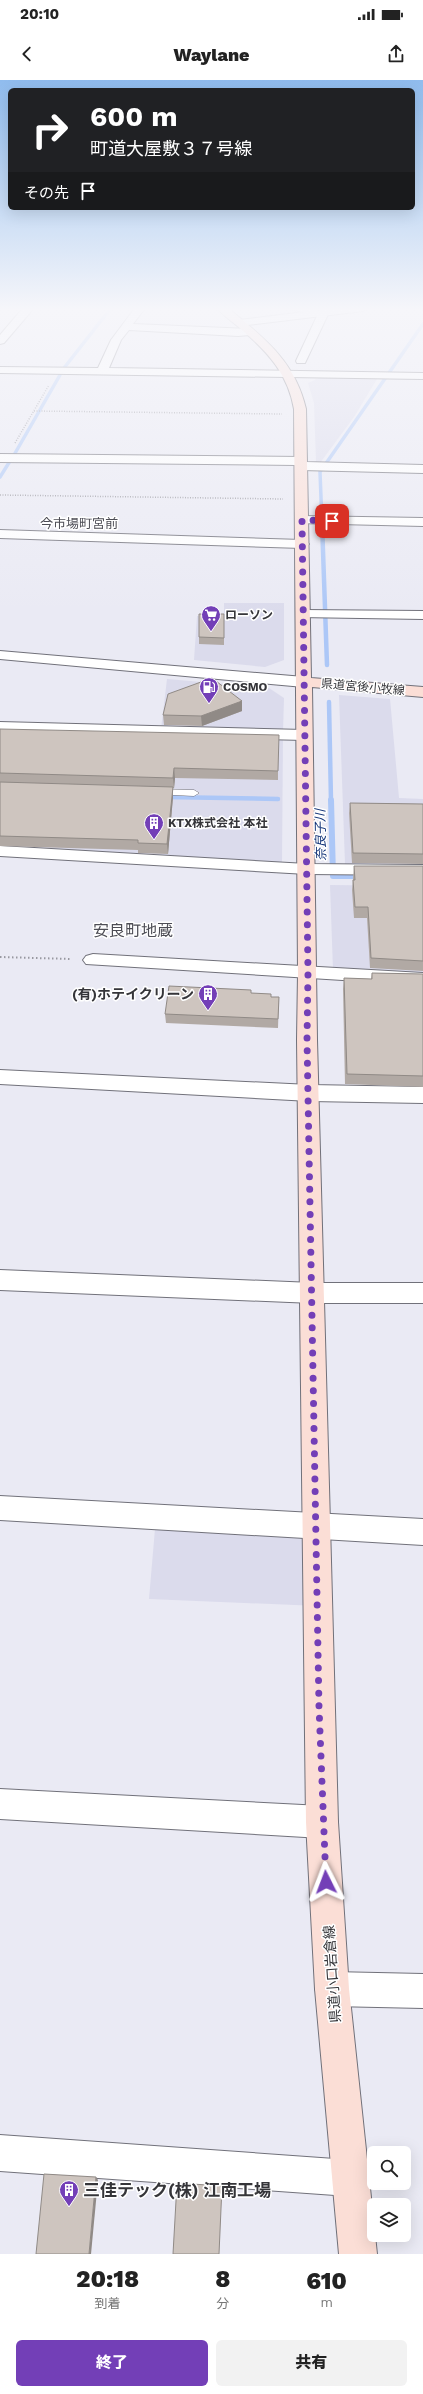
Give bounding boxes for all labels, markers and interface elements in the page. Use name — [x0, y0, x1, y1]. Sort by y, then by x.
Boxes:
text: 20:10 — [20, 5, 59, 23]
icon: back — [16, 43, 38, 65]
icon: share — [385, 43, 407, 65]
text: Waylane — [173, 44, 250, 65]
text: 600 m — [90, 100, 178, 133]
icon: right — [24, 104, 76, 156]
text: 町道大屋敷３７号線 — [90, 138, 252, 159]
icon: arrive — [77, 180, 99, 202]
text: その先 — [24, 184, 69, 202]
pin — [315, 504, 349, 538]
icon: arrive — [321, 510, 343, 532]
district label: 今市場町宮前 — [40, 516, 118, 531]
supermarket icon: ローソン — [200, 604, 222, 632]
place label: ローソン — [225, 608, 273, 622]
fuel station icon: COSMO — [198, 676, 220, 704]
street label: 県道宮後小牧線 — [321, 676, 405, 698]
place label: COSMO — [223, 680, 268, 694]
water label: 奈良子川 — [313, 807, 328, 861]
building icon: KTX株式会社 本社 — [143, 812, 165, 840]
place label: KTX株式会社 本社 — [168, 816, 268, 830]
district label: 安良町地蔵 — [93, 921, 173, 940]
building icon: (有)ホテイクリーン — [197, 983, 219, 1011]
place label: (有)ホテイクリーン — [72, 986, 194, 1002]
position arrow — [305, 1861, 347, 1903]
street label: 県道小口岩倉線 — [321, 1925, 343, 2023]
map controls — [367, 2146, 411, 2242]
button: search — [367, 2146, 411, 2190]
building icon: 三佳テック(株) 江南工場 — [58, 2179, 80, 2207]
place label: 三佳テック(株) 江南工場 — [83, 2180, 271, 2200]
button: layers — [367, 2198, 411, 2242]
text: 20:18 — [76, 2265, 139, 2293]
text: 8 — [215, 2265, 230, 2293]
text: 610 — [306, 2267, 347, 2295]
text: m — [320, 2295, 333, 2310]
text: 到着 — [95, 2296, 121, 2311]
text: 分 — [216, 2296, 229, 2311]
button: 終了 — [16, 2340, 208, 2386]
button: 共有 — [216, 2340, 407, 2386]

